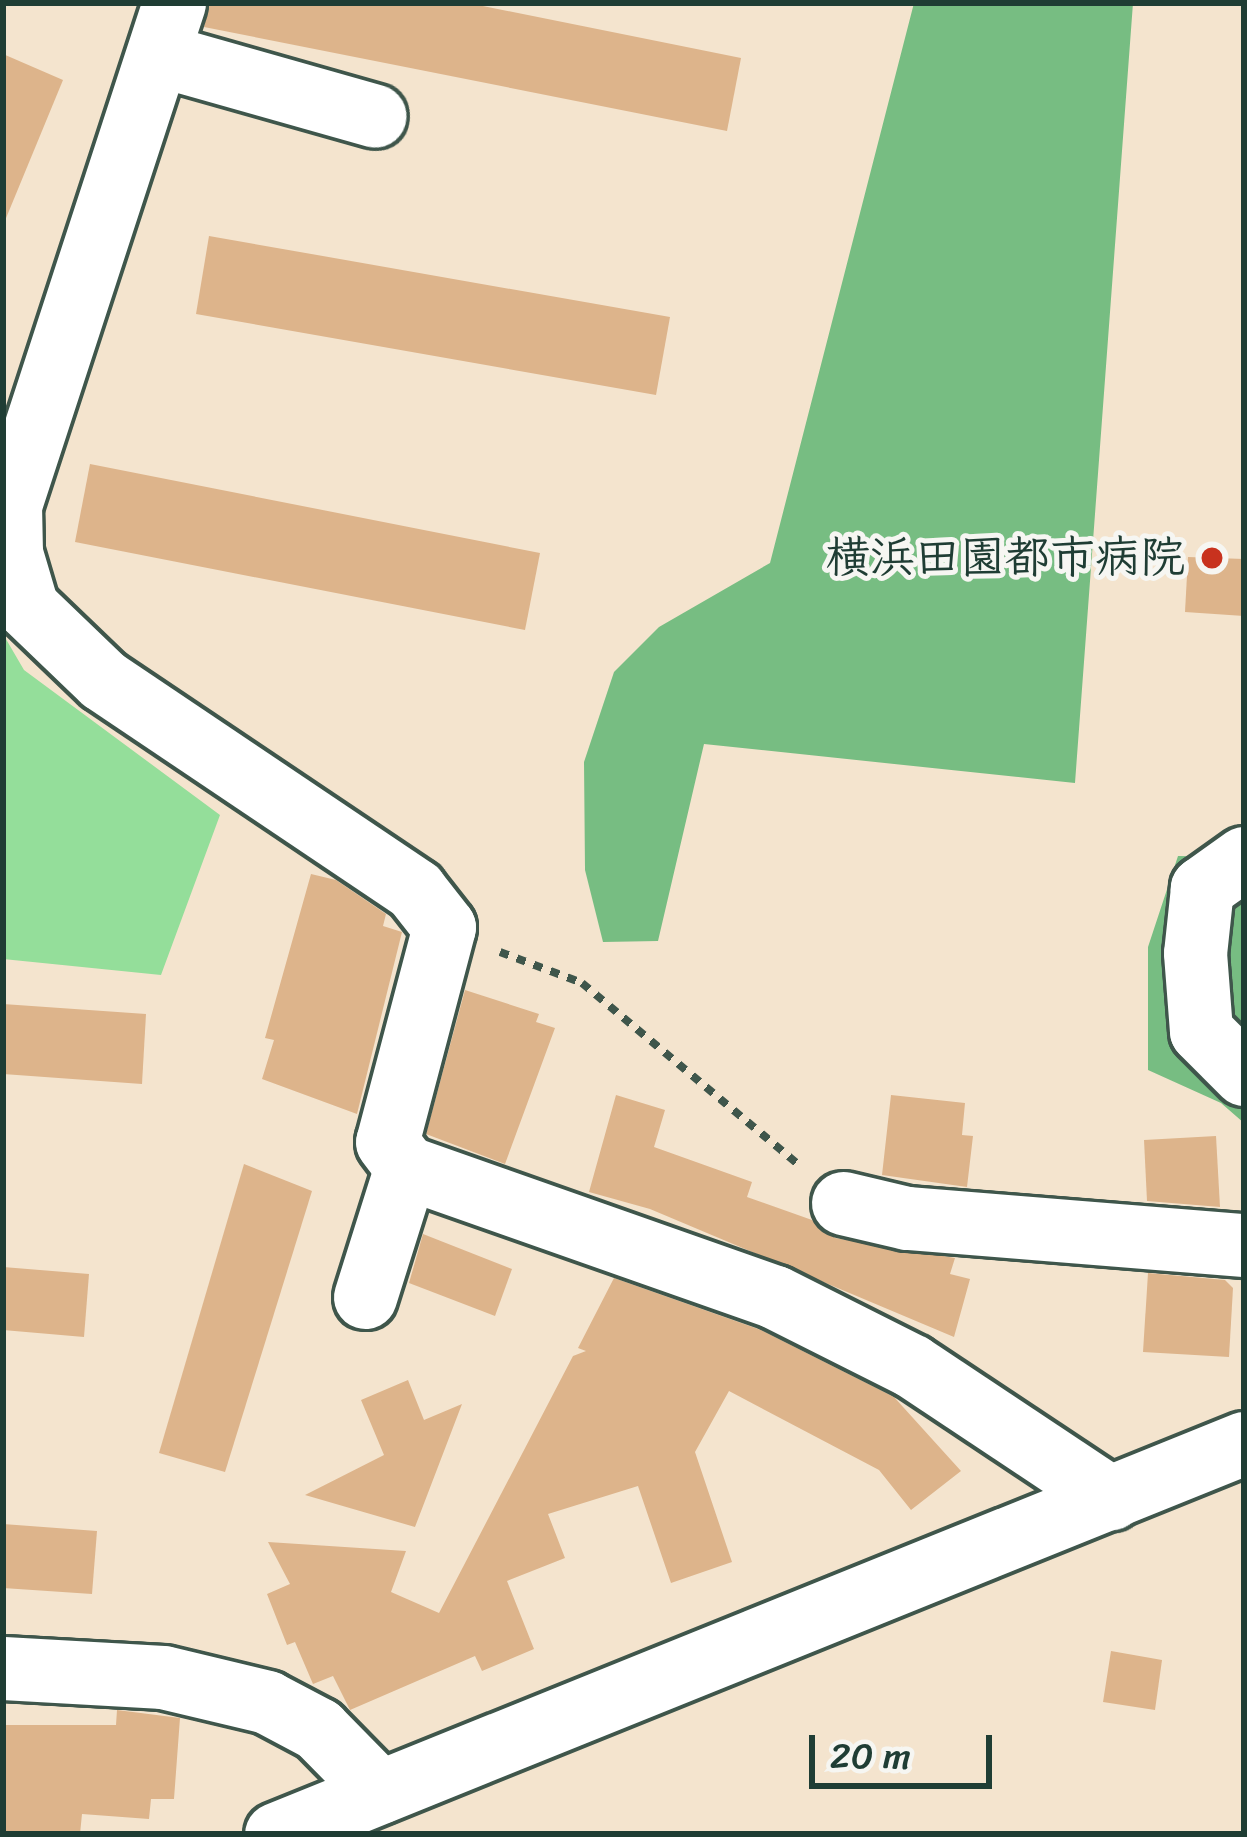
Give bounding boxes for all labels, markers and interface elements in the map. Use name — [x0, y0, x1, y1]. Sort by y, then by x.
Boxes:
place label: 横浜田園都市病院 — [825, 531, 1185, 585]
marker: 横浜田園都市病院 — [1196, 542, 1228, 574]
scale bar — [815, 1711, 998, 1785]
text: 20 m — [830, 1724, 911, 1788]

